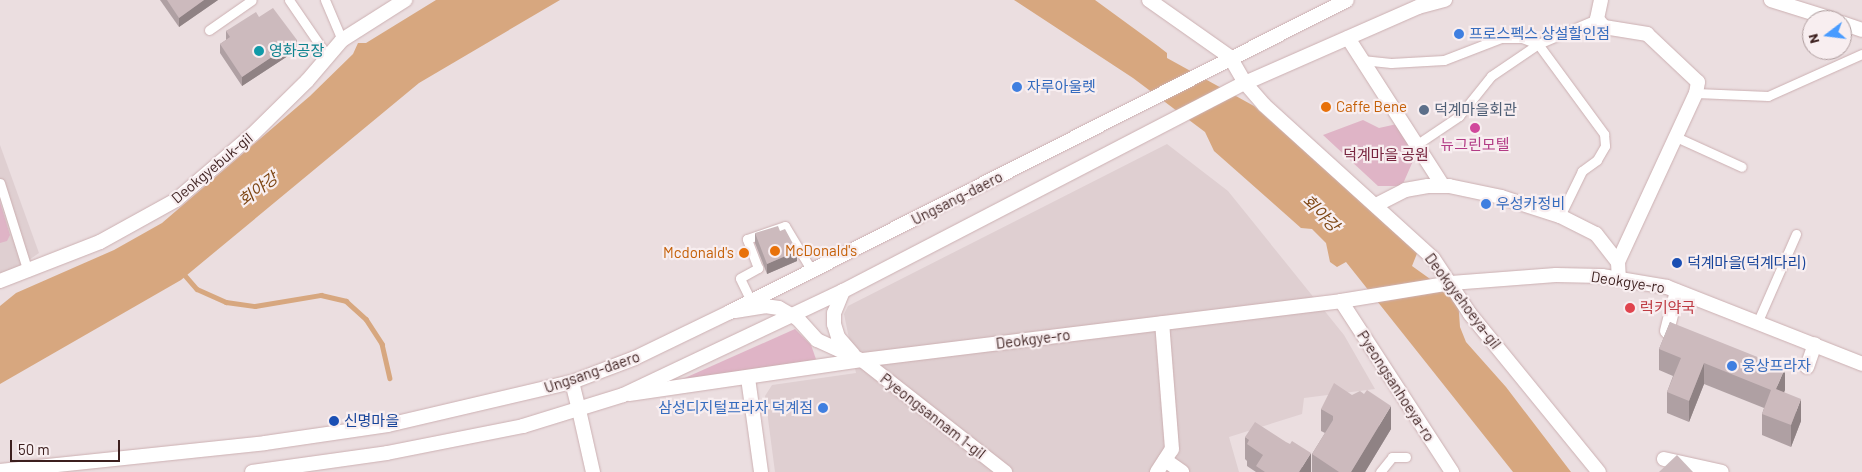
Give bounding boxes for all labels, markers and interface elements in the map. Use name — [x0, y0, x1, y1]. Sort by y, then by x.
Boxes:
north arrow — [1802, 10, 1852, 60]
place label: 프로스펙스 상설할인점 — [1469, 25, 1610, 43]
marker: 프로스펙스 상설할인점 — [1453, 28, 1465, 40]
text: N — [1804, 32, 1822, 45]
place label: 영화공장 — [269, 42, 324, 60]
marker: 영화공장 — [253, 45, 265, 57]
place label: 자루아울렛 — [1027, 78, 1096, 96]
marker: 자루아울렛 — [1011, 81, 1023, 93]
place label: Caffe Bene — [1336, 98, 1407, 116]
marker: Caffe Bene — [1320, 101, 1332, 113]
place label: 덕계마을회관 — [1434, 101, 1517, 119]
marker: 덕계마을회관 — [1418, 104, 1430, 116]
marker: 뉴그린모텔 — [1469, 122, 1481, 134]
street label: Deokgyebuk-gil — [168, 129, 256, 207]
place label: 뉴그린모텔 — [1441, 136, 1509, 154]
park label: 덕계마을 공원 — [1343, 146, 1429, 164]
street label: Ungsang-daero — [908, 167, 1006, 229]
water label: 회야강 — [235, 168, 281, 210]
water label: 회야강 — [1299, 191, 1343, 235]
place label: 우성카정비 — [1496, 195, 1565, 213]
marker: 우성카정비 — [1480, 198, 1492, 210]
place label: McDonald's — [785, 242, 857, 260]
place label: Mcdonald's — [663, 244, 734, 262]
marker: McDonald's — [769, 245, 781, 257]
marker: Mcdonald's — [738, 247, 750, 259]
street label: Deokgyehoeya-gil — [1421, 250, 1505, 352]
place label: 덕계마을(덕계다리) — [1687, 254, 1805, 272]
marker: 덕계마을(덕계다리) — [1671, 257, 1683, 269]
street label: Deokgye-ro — [1590, 267, 1666, 297]
place label: 럭키약국 — [1640, 299, 1695, 317]
marker: 럭키약국 — [1624, 302, 1636, 314]
street label: Deokgye-ro — [995, 326, 1071, 352]
street label: Pyeongsanhoeya-ro — [1353, 327, 1439, 445]
street label: Ungsang-daero — [542, 347, 642, 397]
place label: 웅상프라자 — [1742, 357, 1811, 375]
marker: 웅상프라자 — [1726, 360, 1738, 372]
street label: Pyeongsannam 1-gil — [877, 369, 989, 463]
place label: 삼성디지털프라자 덕계점 — [658, 399, 813, 417]
marker: 삼성디지털프라자 덕계점 — [817, 402, 829, 414]
place label: 신명마을 — [344, 412, 399, 430]
marker: 신명마을 — [328, 415, 340, 427]
scale bar — [12, 430, 122, 462]
text: 50 m — [18, 440, 50, 458]

